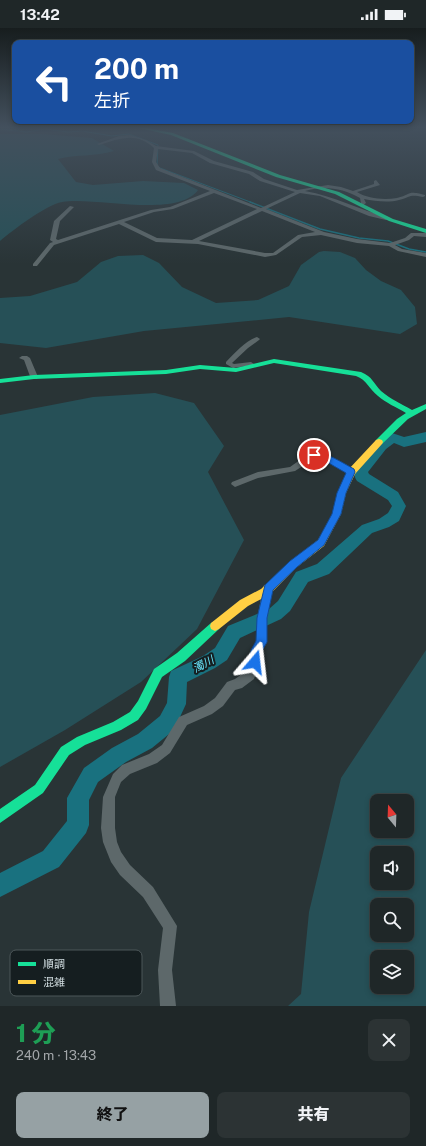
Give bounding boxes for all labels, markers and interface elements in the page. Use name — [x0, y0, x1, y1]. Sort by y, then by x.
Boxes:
text: 13:42 — [20, 6, 60, 23]
text: 200 m — [94, 52, 179, 85]
icon: left — [28, 56, 80, 108]
text: 左折 — [94, 90, 130, 111]
pin — [297, 438, 331, 472]
icon: arrive — [303, 444, 325, 466]
position arrow — [234, 641, 276, 683]
water label: 濁川 — [190, 653, 216, 674]
north arrow — [370, 794, 414, 838]
map controls — [370, 794, 414, 994]
button: sound — [370, 846, 414, 890]
button: search — [370, 898, 414, 942]
legend — [10, 950, 142, 996]
button: layers — [370, 950, 414, 994]
text: 順調 — [43, 958, 65, 970]
text: 混雑 — [43, 976, 65, 988]
text: 1 分 — [16, 1019, 56, 1047]
button: close — [368, 1019, 410, 1061]
text: 240 m · 13:43 — [16, 1048, 96, 1063]
button: 終了 — [16, 1092, 209, 1138]
button: 共有 — [217, 1092, 410, 1138]

